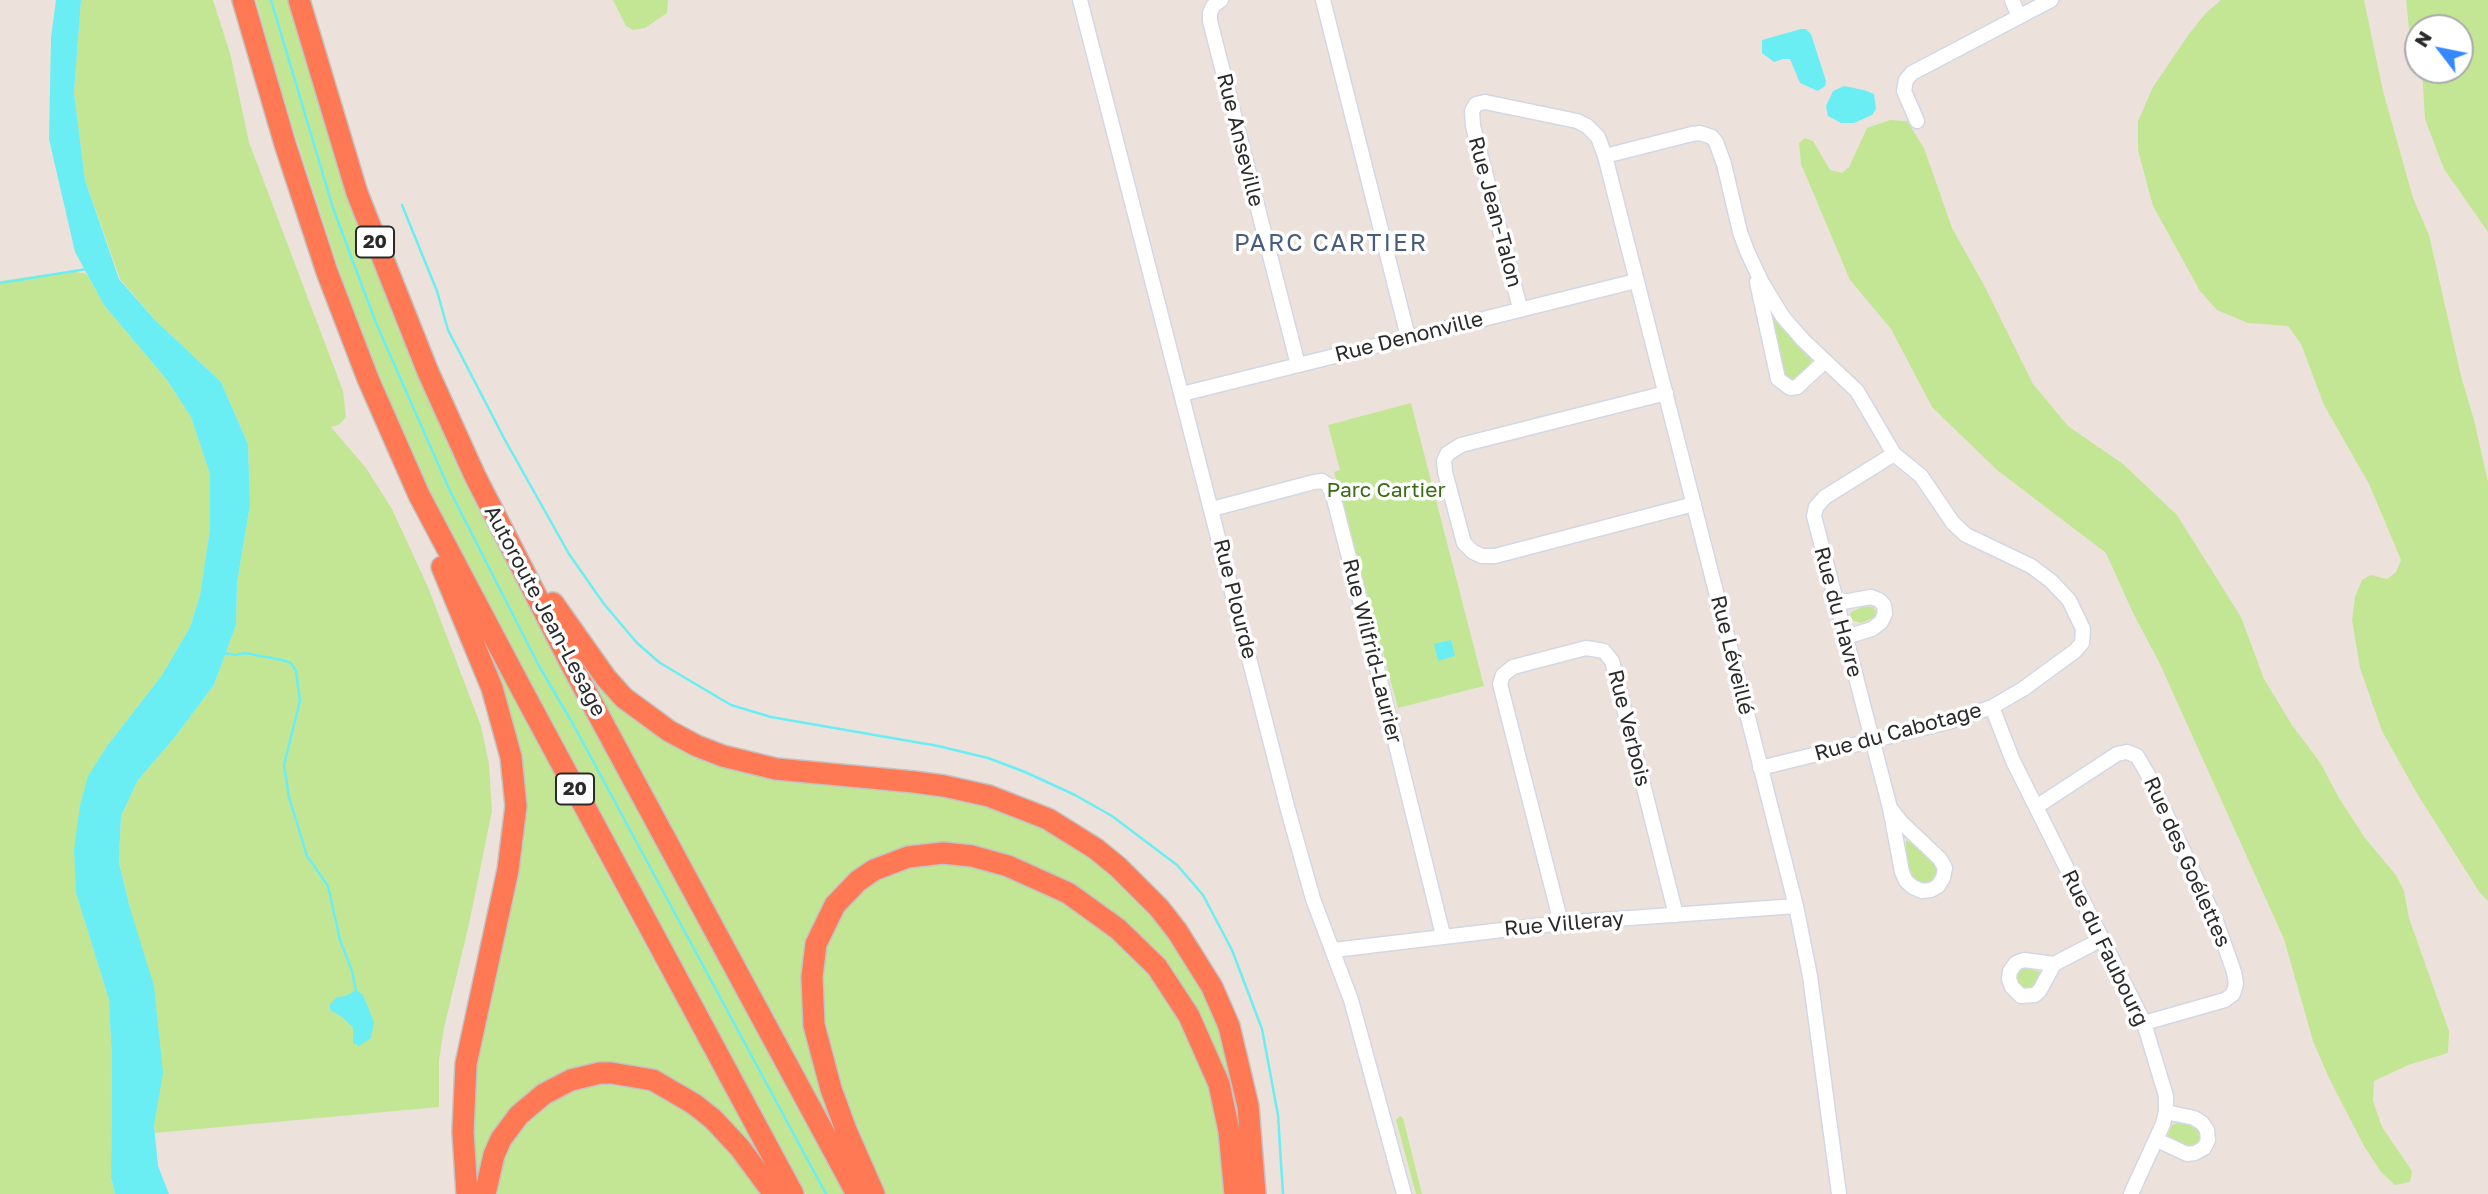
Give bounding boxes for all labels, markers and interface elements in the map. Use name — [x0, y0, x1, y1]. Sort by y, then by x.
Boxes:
north arrow — [2404, 14, 2474, 84]
text: N — [2409, 26, 2436, 51]
street label: Rue Anseville — [1211, 71, 1269, 209]
street label: Rue Jean-Talon — [1463, 134, 1527, 290]
road number: 20 — [356, 226, 394, 258]
district label: PARC CARTIER — [1236, 229, 1426, 257]
street label: Rue Denonville — [1332, 306, 1486, 368]
park label: Parc Cartier — [1326, 477, 1446, 503]
street label: Autoroute Jean-Lesage — [479, 501, 611, 721]
street label: Rue Plourde — [1208, 536, 1262, 662]
street label: Rue du Havre — [1808, 544, 1868, 680]
street label: Rue Wilfrid-Laurier — [1337, 556, 1407, 746]
street label: Rue Léveillé — [1705, 593, 1759, 717]
street label: Rue Verbois — [1602, 667, 1656, 789]
street label: Rue du Cabotage — [1812, 698, 1984, 766]
street label: Rue des Goélettes — [2138, 773, 2236, 951]
road number: 20 — [556, 774, 594, 804]
street label: Rue du Faubourg — [2056, 866, 2154, 1030]
street label: Rue Villeray — [1503, 906, 1625, 942]

